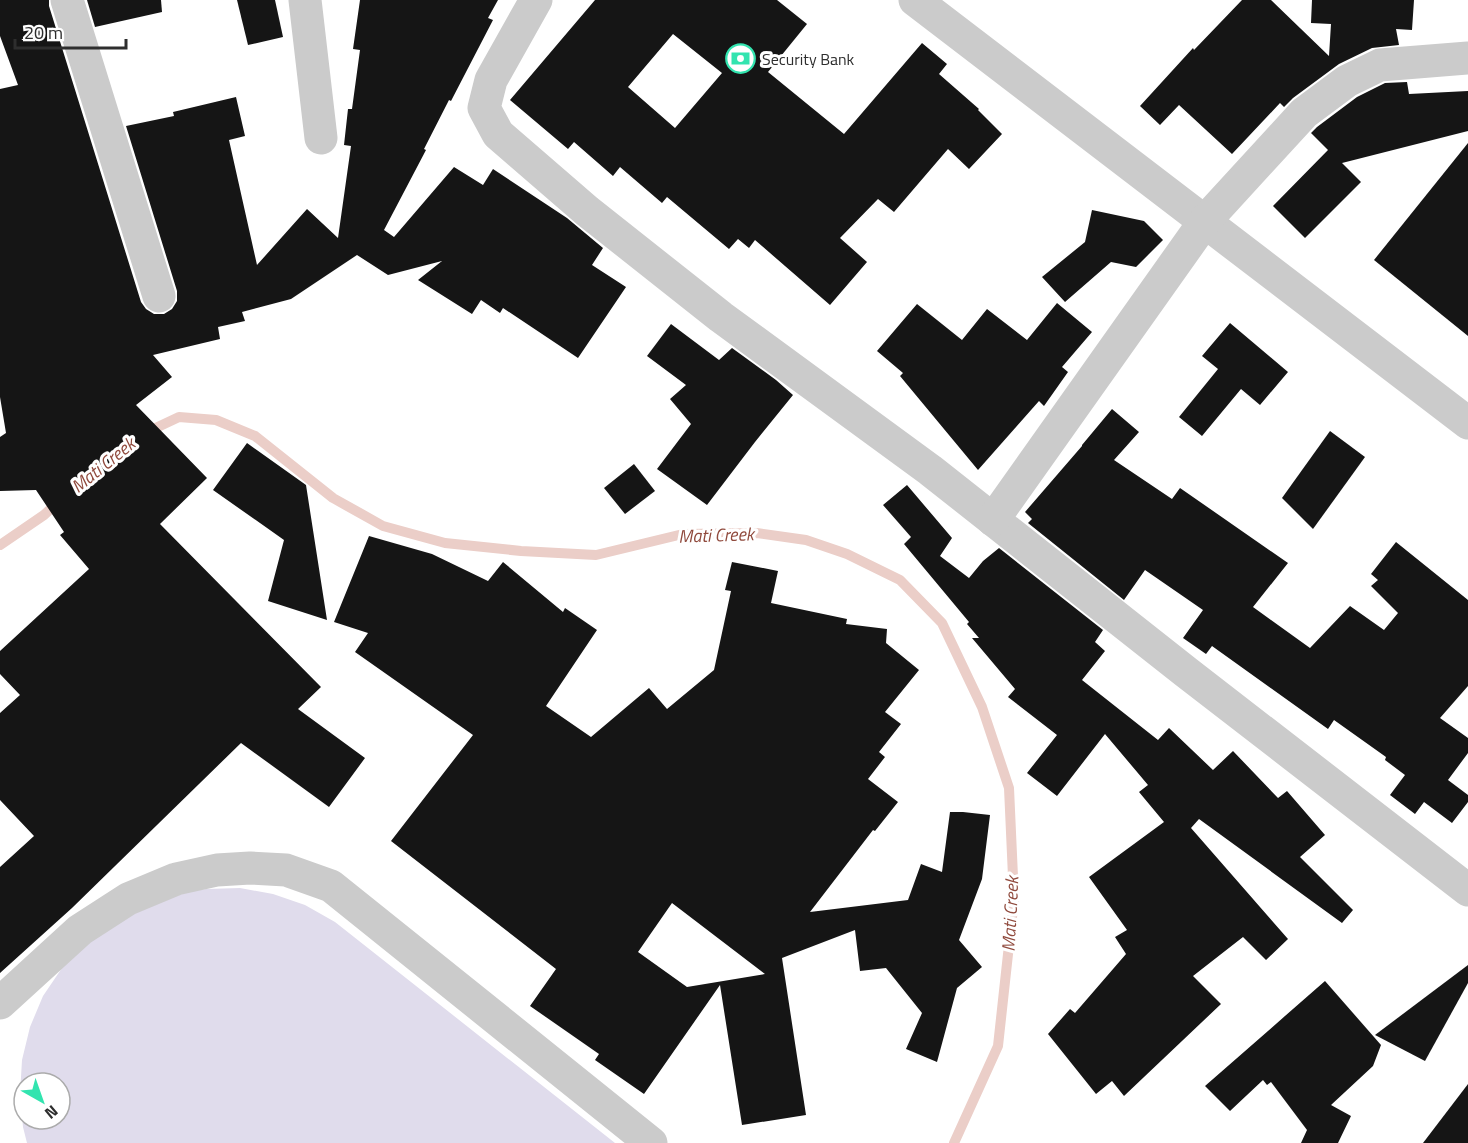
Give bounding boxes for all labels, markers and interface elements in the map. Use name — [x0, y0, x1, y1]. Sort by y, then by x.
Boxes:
scale bar — [15, 12, 126, 50]
text: 20 m — [24, 19, 63, 46]
bank icon: Security Bank — [725, 43, 757, 75]
place label: Security Bank — [762, 47, 855, 71]
water label: Mati Creek — [65, 429, 142, 499]
water label: Mati Creek — [678, 520, 756, 550]
water label: Mati Creek — [995, 874, 1026, 952]
north arrow — [12, 1071, 72, 1131]
text: N — [40, 1100, 64, 1125]

